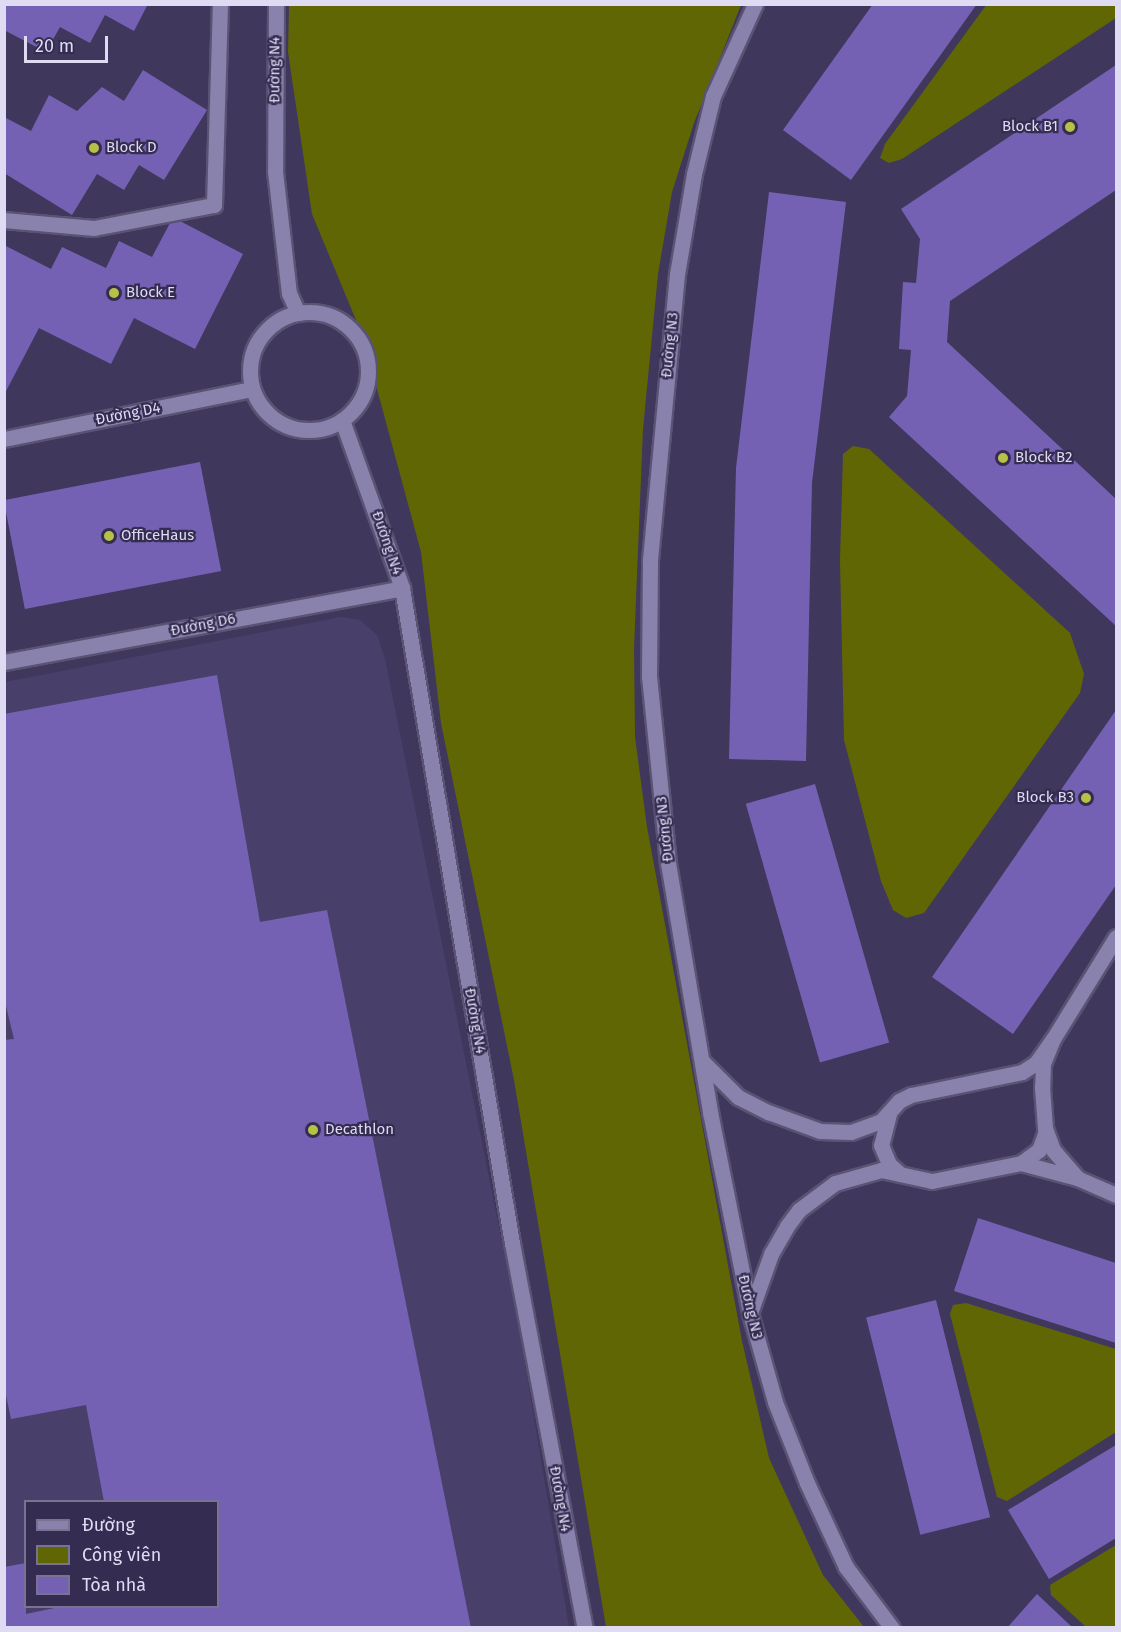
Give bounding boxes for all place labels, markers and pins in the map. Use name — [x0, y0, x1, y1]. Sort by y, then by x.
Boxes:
place label: Block B1 — [1002, 118, 1058, 136]
marker: Block B1 — [1063, 120, 1077, 134]
place label: Block D — [106, 139, 157, 157]
marker: Block D — [87, 141, 101, 155]
place label: Block E — [126, 284, 175, 302]
marker: Block E — [107, 286, 121, 300]
place label: Block B2 — [1015, 449, 1072, 467]
marker: Block B2 — [996, 451, 1010, 465]
place label: OfficeHaus — [121, 527, 194, 545]
marker: OfficeHaus — [102, 529, 116, 543]
place label: Block B3 — [1016, 789, 1074, 807]
marker: Block B3 — [1079, 791, 1093, 805]
place label: Decathlon — [325, 1121, 394, 1139]
marker: Decathlon — [306, 1123, 320, 1137]

